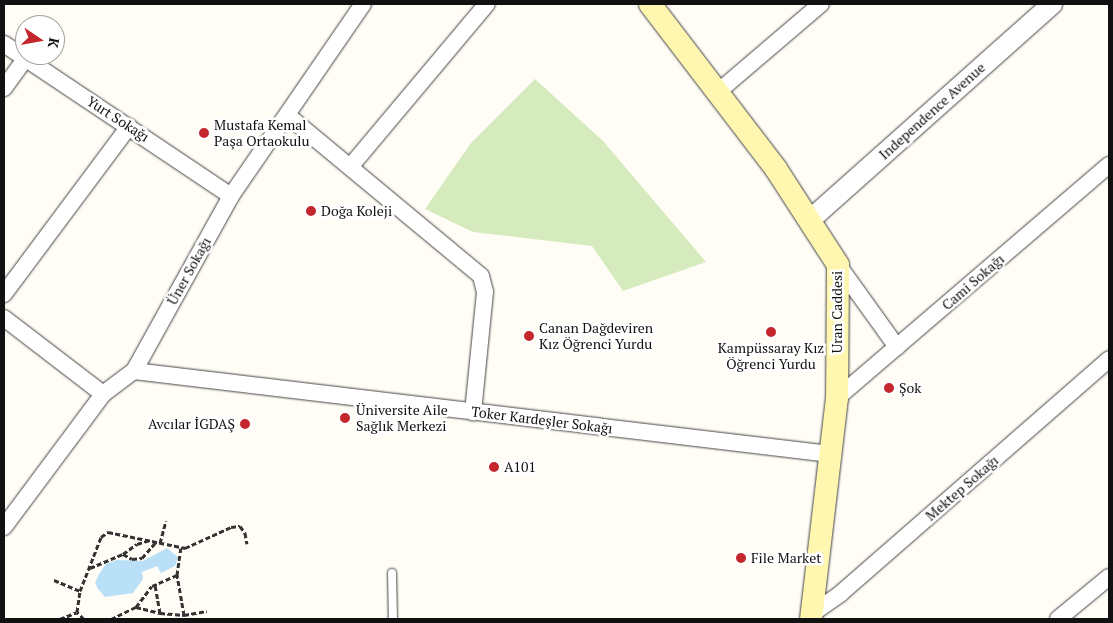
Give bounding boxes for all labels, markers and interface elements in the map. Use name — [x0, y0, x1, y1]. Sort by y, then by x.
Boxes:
north arrow — [15, 15, 65, 65]
text: K — [44, 36, 65, 50]
street label: Independence Avenue — [875, 59, 989, 163]
street label: Yurt Sokağı — [84, 93, 152, 145]
place label: Mustafa Kemal Paşa Ortaokulu — [214, 117, 309, 150]
marker: Mustafa Kemal Paşa Ortaokulu — [198, 127, 210, 139]
place label: Doğa Koleji — [321, 203, 392, 219]
marker: Doğa Koleji — [305, 205, 317, 217]
street label: Üner Sokağı — [164, 234, 214, 308]
street label: Cami Sokağı — [938, 250, 1008, 314]
street label: Uran Caddesi — [829, 271, 845, 353]
place label: Canan Dağdeviren Kız Öğrenci Yurdu — [539, 320, 653, 352]
marker: Kampüssaray Kız Öğrenci Yurdu — [765, 326, 777, 338]
marker: Canan Dağdeviren Kız Öğrenci Yurdu — [523, 330, 535, 342]
place label: Kampüssaray Kız Öğrenci Yurdu — [718, 340, 824, 372]
place label: Şok — [899, 380, 921, 396]
marker: Şok — [883, 382, 895, 394]
place label: Üniversite Aile Sağlık Merkezi — [356, 402, 448, 434]
street label: Toker Kardeşler Sokağı — [470, 403, 614, 437]
marker: Üniversite Aile Sağlık Merkezi — [338, 411, 352, 425]
place label: Avcılar İGDAŞ — [148, 416, 235, 432]
marker: Avcılar İGDAŞ — [239, 418, 251, 430]
street label: Mektep Sokağı — [922, 452, 1002, 524]
place label: A101 — [504, 459, 536, 475]
marker: A101 — [488, 461, 500, 473]
place label: File Market — [751, 550, 821, 566]
marker: File Market — [735, 552, 747, 564]

